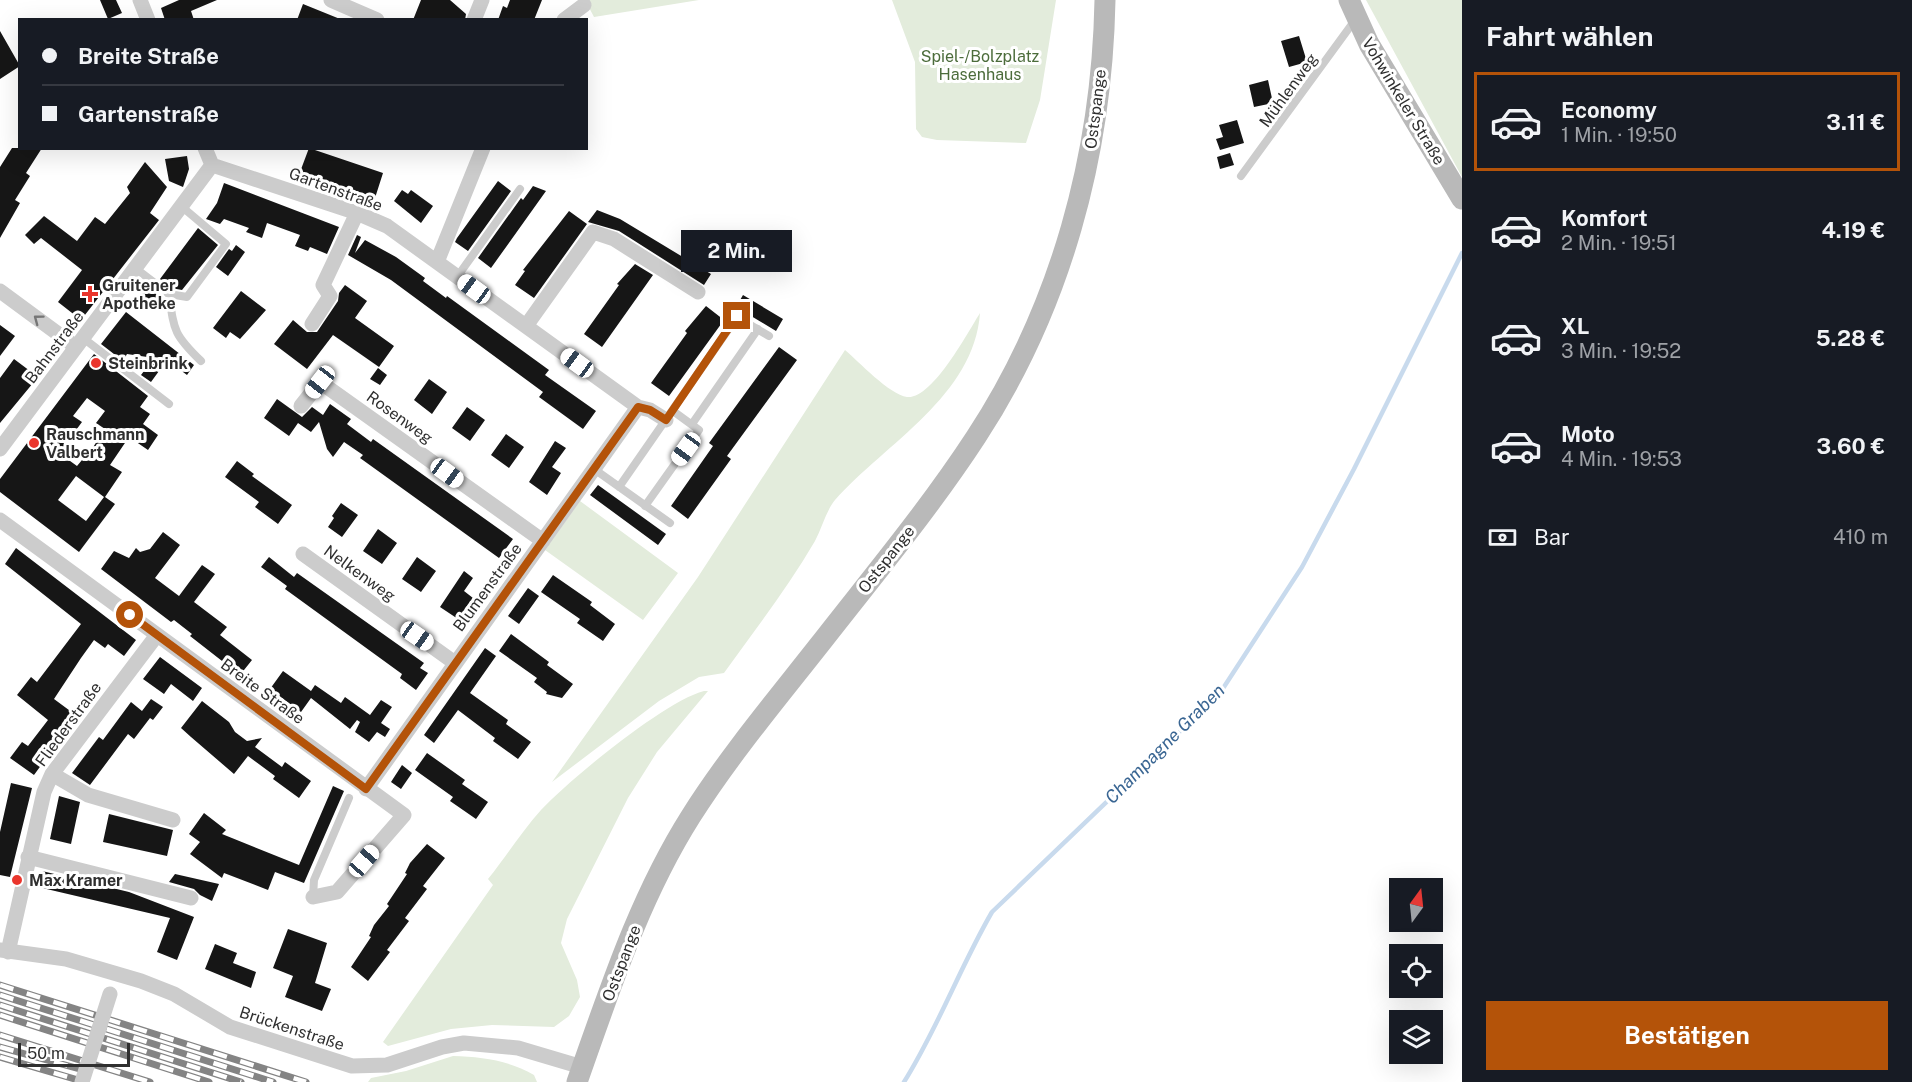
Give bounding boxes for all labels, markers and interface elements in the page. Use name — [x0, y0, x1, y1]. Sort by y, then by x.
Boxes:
text: Fahrt wählen — [1486, 20, 1654, 52]
street label: Vohwinkeler Straße — [1358, 34, 1449, 168]
text: Breite Straße — [78, 43, 219, 69]
park label: Spiel-/Bolzplatz Hasenhaus — [921, 47, 1040, 84]
street label: Mühlenweg — [1255, 50, 1322, 131]
street label: Ostspange — [1081, 68, 1110, 150]
icon: car — [1489, 95, 1543, 149]
text: Economy — [1561, 97, 1657, 123]
text: Gartenstraße — [78, 101, 219, 127]
text: 3.11 € — [1826, 109, 1885, 135]
text: 1 Min. · 19:50 — [1561, 123, 1677, 147]
street label: Gartenstraße — [286, 164, 385, 215]
icon: car — [1489, 203, 1543, 257]
text: Komfort — [1561, 205, 1648, 231]
text: 4.19 € — [1821, 217, 1885, 243]
callout: 2 Min. — [682, 229, 792, 271]
text: 2 Min. · 19:51 — [1561, 231, 1677, 255]
text: 2 Min. — [707, 239, 766, 263]
car — [454, 271, 494, 307]
place label: Gruitener Apotheke — [102, 276, 176, 313]
marker: Gruitener Apotheke — [83, 287, 97, 301]
route end — [723, 302, 750, 329]
street label: Bahnstraße — [21, 307, 88, 387]
icon: car — [1489, 311, 1543, 365]
text: XL — [1561, 313, 1589, 339]
one-way arrow — [33, 315, 44, 326]
text: 5.28 € — [1816, 325, 1885, 351]
text: 3 Min. · 19:52 — [1561, 339, 1681, 363]
car — [557, 345, 597, 381]
place label: Steinbrink — [108, 354, 188, 373]
marker: Steinbrink — [89, 356, 103, 370]
car — [302, 362, 338, 402]
street label: Rosenweg — [363, 387, 436, 448]
icon: car — [1489, 419, 1543, 473]
text: Moto — [1561, 421, 1615, 447]
place label: Rauschmann Valbert — [46, 425, 145, 462]
car — [668, 429, 704, 469]
text: 3.60 € — [1817, 433, 1885, 459]
marker: Rauschmann Valbert — [27, 436, 41, 450]
text: 4 Min. · 19:53 — [1561, 447, 1682, 471]
car — [427, 455, 467, 491]
icon: cash — [1486, 521, 1519, 554]
street label: Ostspange — [854, 522, 919, 597]
text: Bar — [1534, 524, 1570, 550]
text: 410 m — [1833, 525, 1888, 549]
street label: Blumenstraße — [449, 540, 526, 635]
street label: Nelkenweg — [320, 541, 399, 606]
route start — [116, 601, 143, 628]
car — [397, 618, 437, 654]
street label: Breite Straße — [217, 655, 308, 728]
street label: Fliederstraße — [31, 678, 105, 770]
water label: Champagne Graben — [1101, 680, 1229, 808]
car — [345, 842, 383, 880]
place label: Max Kramer — [29, 871, 123, 890]
marker: Max Kramer — [10, 873, 24, 887]
north arrow — [1389, 878, 1443, 932]
map controls — [1389, 878, 1443, 1064]
street label: Ostspange — [598, 922, 645, 1004]
button: locate — [1389, 944, 1443, 998]
button: Bestätigen — [1486, 1001, 1888, 1070]
street label: Brückenstraße — [237, 1003, 347, 1054]
button: layers — [1389, 1010, 1443, 1064]
scale bar — [18, 1040, 130, 1068]
text: 50 m — [27, 1044, 65, 1063]

